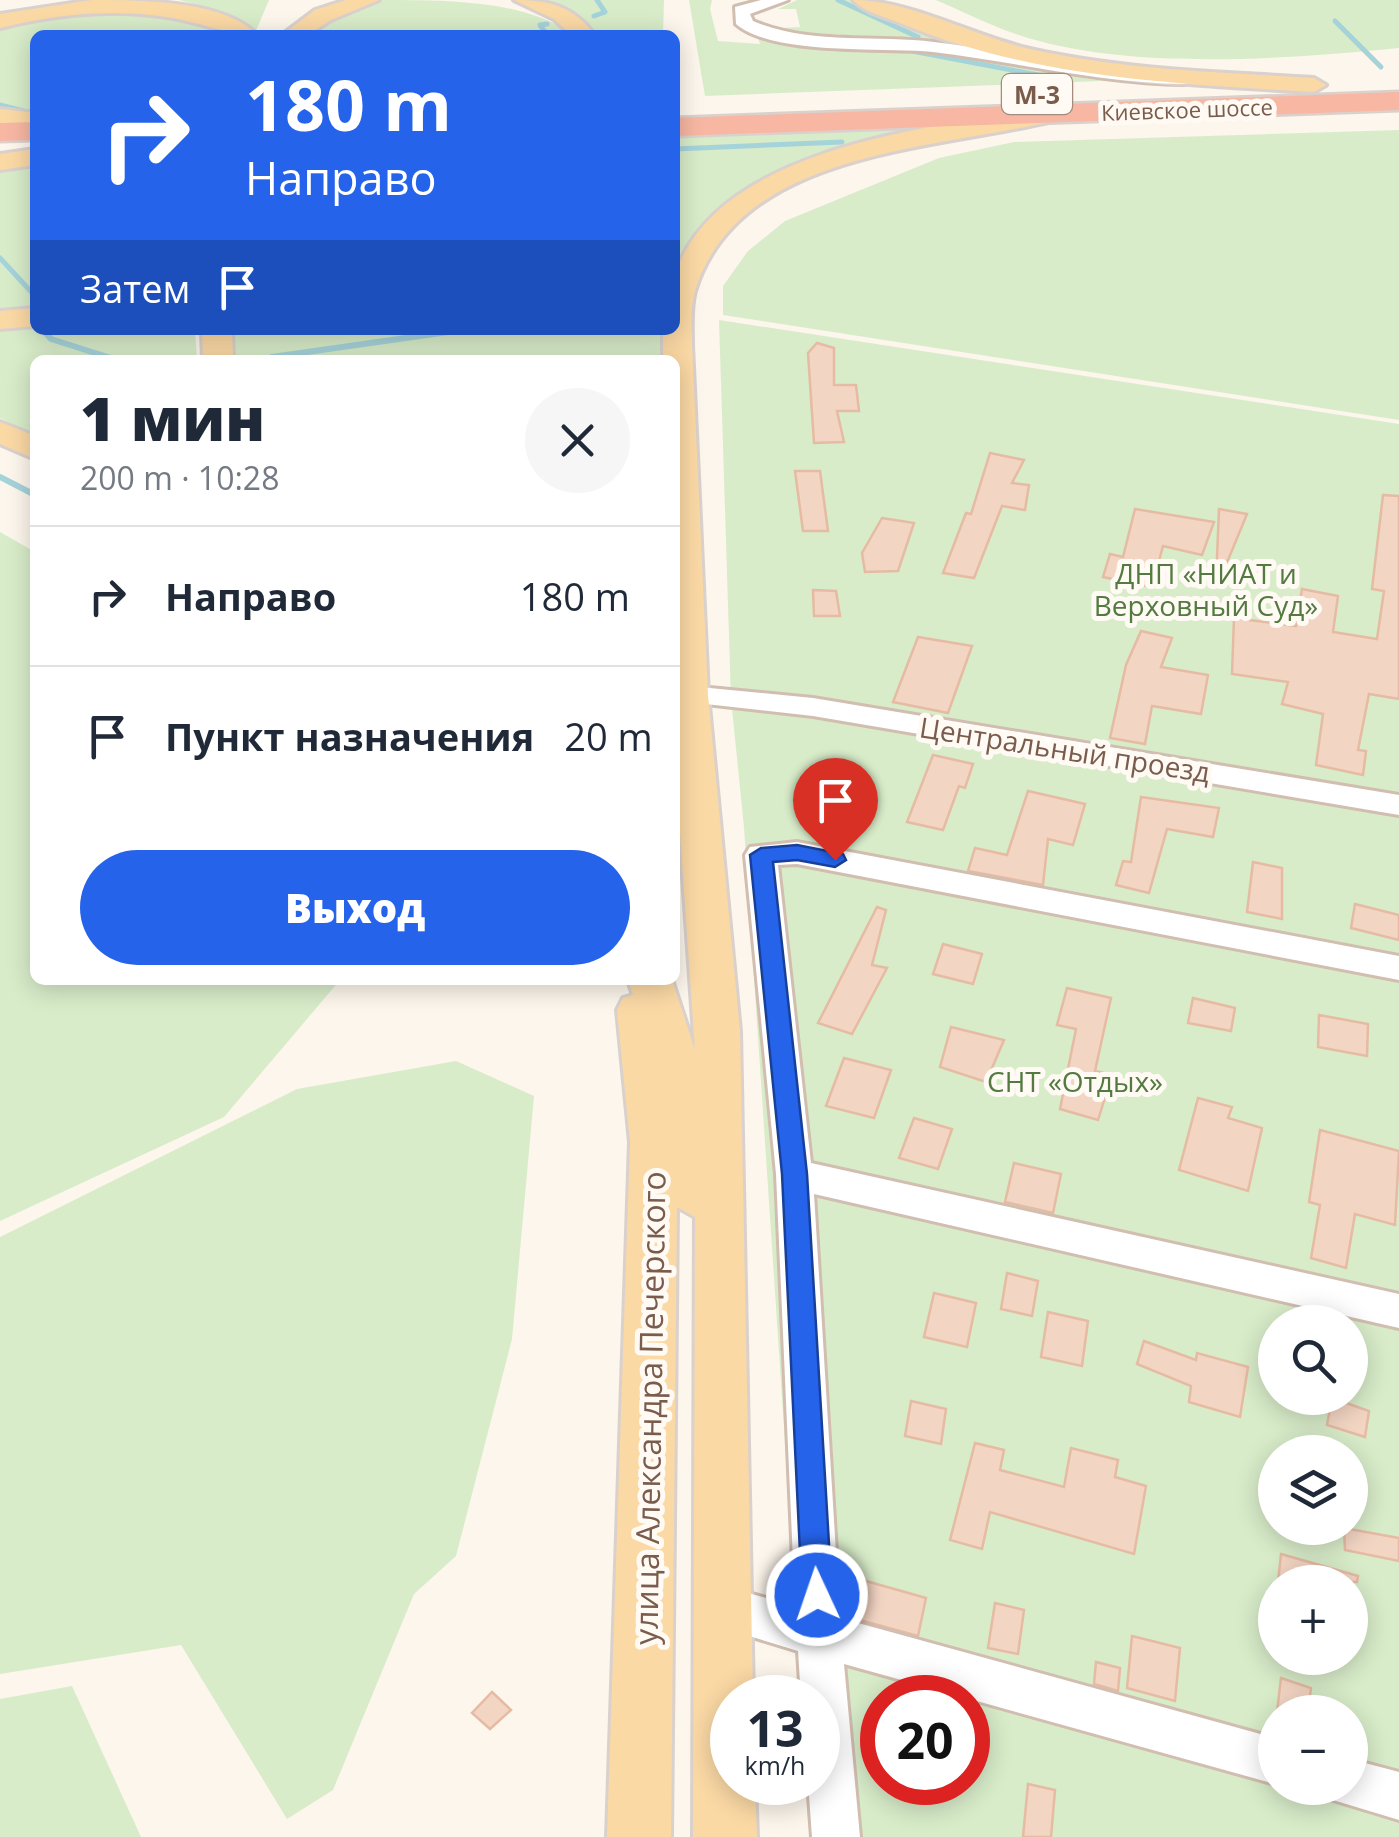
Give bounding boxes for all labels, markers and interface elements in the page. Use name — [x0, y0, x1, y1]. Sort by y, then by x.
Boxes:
text: 180 m — [245, 56, 452, 152]
icon: right — [80, 70, 210, 200]
road number: М-3 — [1002, 74, 1072, 114]
street label: Киевское шоссе — [1101, 91, 1273, 127]
text: Направо — [245, 147, 437, 208]
icon: arrive — [210, 260, 265, 315]
text: Затем — [80, 262, 190, 314]
text: 1 мин — [80, 377, 265, 459]
button: close — [525, 388, 630, 493]
text: 200 m · 10:28 — [80, 456, 279, 499]
park label: ДНП «НИАТ и Верховный Суд» — [1094, 554, 1318, 624]
icon: right — [80, 569, 135, 624]
text: Направо — [165, 570, 336, 622]
text: 180 m — [520, 570, 630, 622]
street label: Центральный проезд — [917, 707, 1213, 791]
icon: arrive — [80, 709, 135, 764]
text: Пункт назначения — [165, 710, 534, 762]
text: 20 m — [564, 710, 653, 762]
pin — [793, 758, 878, 861]
icon: arrive — [808, 773, 863, 828]
button: Выход — [80, 850, 630, 965]
park label: СНТ «Отдых» — [987, 1062, 1163, 1100]
street label: улица Александра Печерского — [623, 1171, 675, 1645]
map controls — [1258, 1305, 1368, 1805]
button: search — [1258, 1305, 1368, 1415]
button: layers — [1258, 1435, 1368, 1545]
position arrow — [765, 1543, 869, 1647]
button: + — [1258, 1565, 1368, 1675]
speed limit sign: 20 — [860, 1675, 990, 1805]
text: 13 — [746, 1694, 804, 1762]
button: − — [1258, 1695, 1368, 1805]
text: km/h — [745, 1748, 805, 1782]

